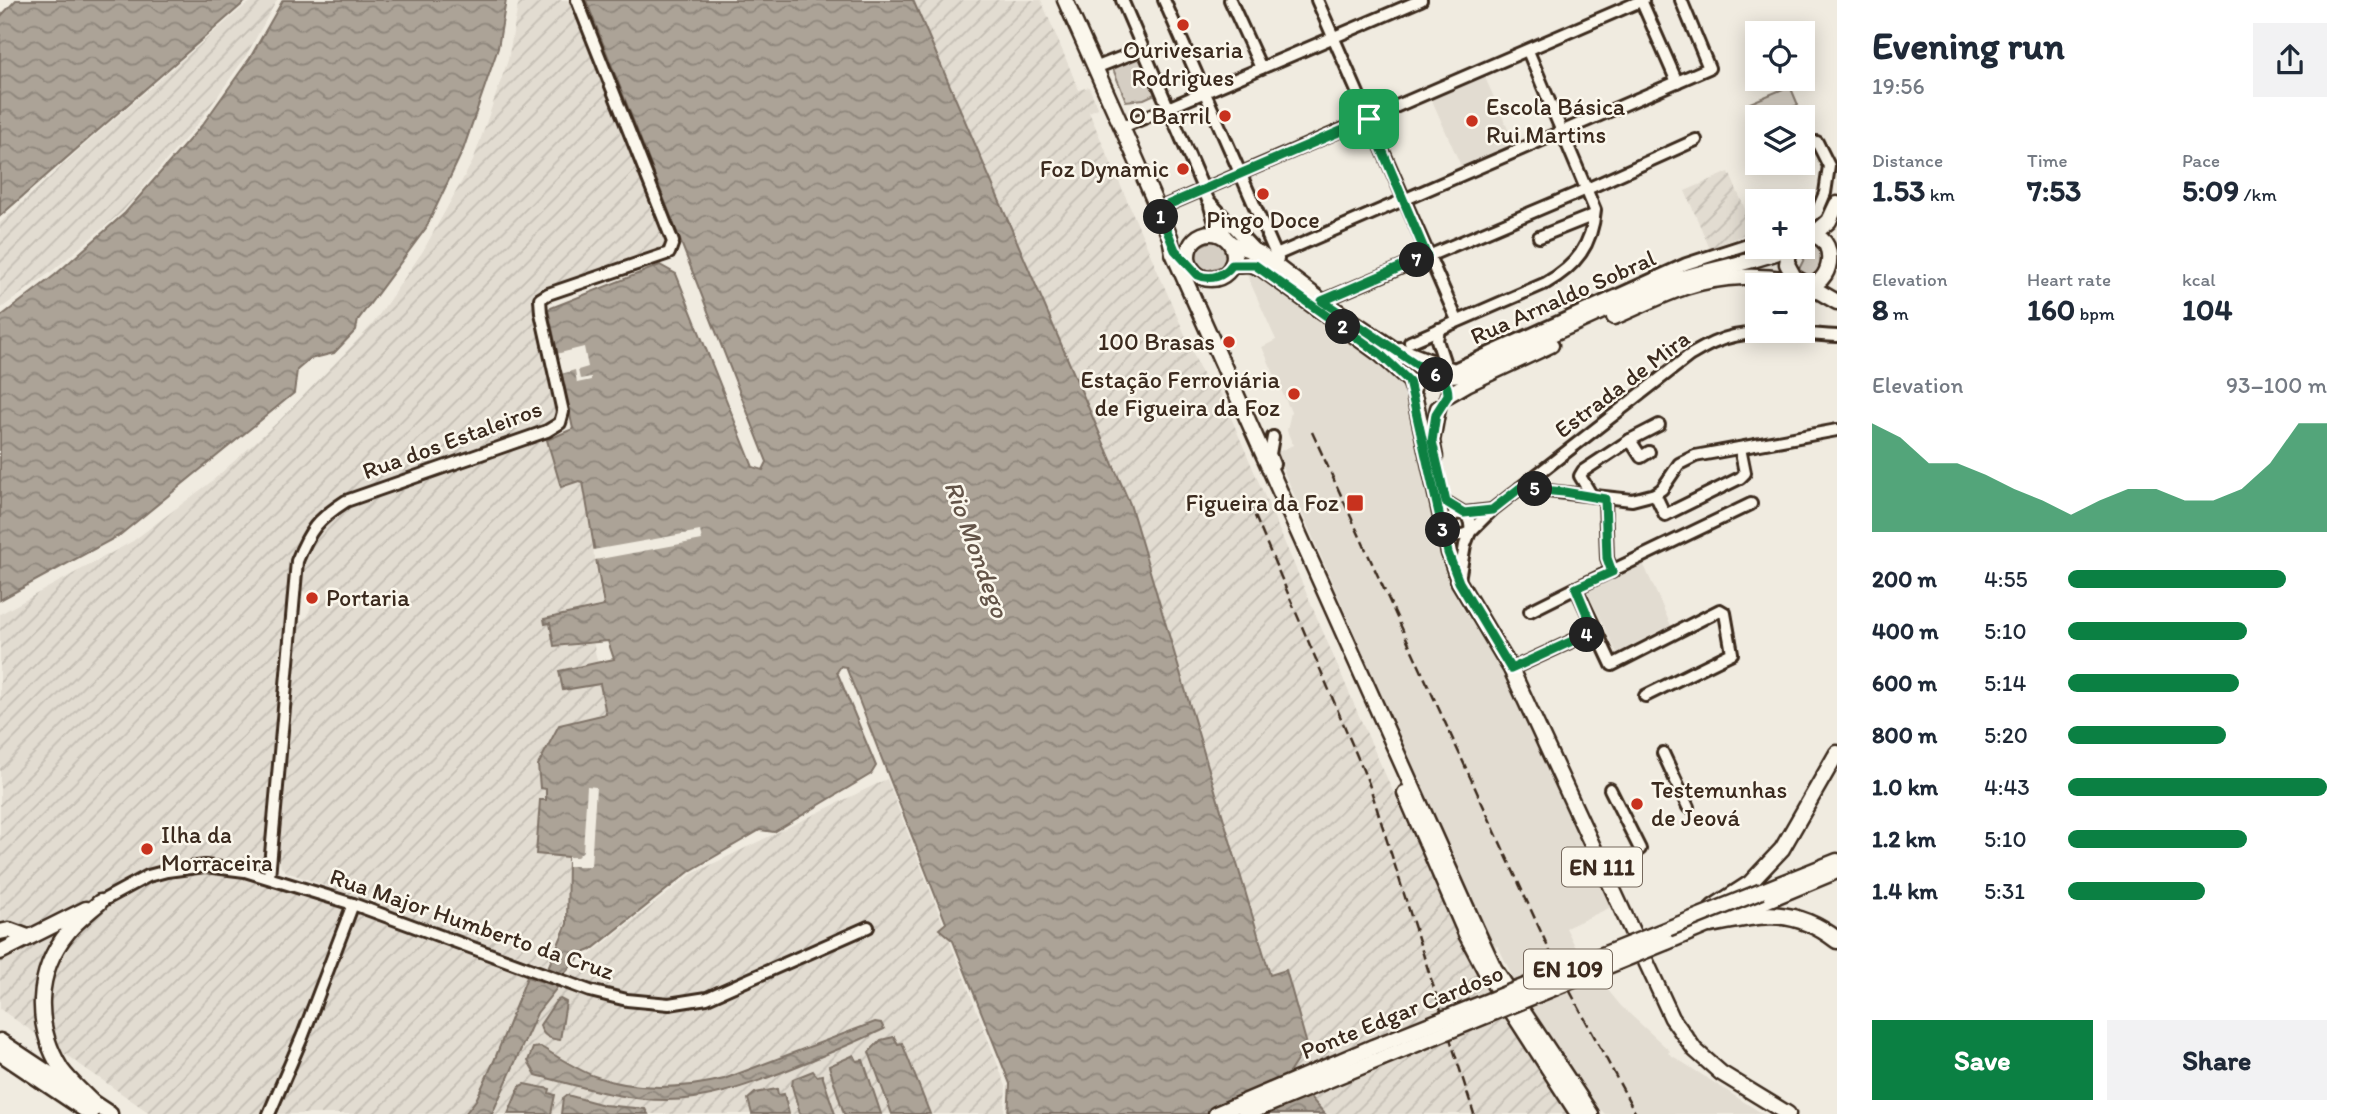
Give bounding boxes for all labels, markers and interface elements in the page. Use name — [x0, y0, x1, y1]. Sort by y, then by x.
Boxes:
marker: Ourivesaria Rodrigues — [1175, 17, 1191, 33]
map controls — [1745, 21, 1815, 343]
button: locate — [1745, 21, 1815, 91]
text: Evening run — [1872, 23, 2065, 69]
button: share — [2253, 23, 2327, 97]
place label: Ourivesaria Rodrigues — [1123, 35, 1244, 92]
text: 19:56 — [1872, 72, 1925, 100]
pin — [1339, 89, 1399, 149]
place label: Escola Básica Rui Martins — [1486, 92, 1626, 149]
icon: arrive — [1350, 100, 1388, 138]
place label: O Barril — [1129, 101, 1211, 130]
button: layers — [1745, 105, 1815, 175]
marker: O Barril — [1217, 108, 1233, 124]
marker: Escola Básica Rui Martins — [1464, 113, 1480, 129]
text: Distance — [1872, 149, 1943, 172]
text: Time — [2027, 149, 2068, 172]
text: Pace — [2182, 149, 2220, 172]
place label: Foz Dynamic — [1040, 154, 1169, 183]
marker: Foz Dynamic — [1175, 161, 1191, 177]
text: 1.53 — [1872, 172, 1925, 209]
text: 7:53 — [2027, 172, 2081, 209]
text: 5:09 — [2182, 172, 2239, 209]
text: km — [1925, 183, 1955, 206]
text: /km — [2239, 183, 2277, 206]
marker: Pingo Doce — [1255, 186, 1271, 202]
button: + — [1745, 189, 1815, 259]
pin: 1 — [1144, 200, 1178, 234]
text: 1 — [1156, 205, 1165, 228]
place label: Pingo Doce — [1206, 205, 1320, 234]
pin: 7 — [1400, 243, 1434, 278]
street label: Rua Arnaldo Sobral — [1466, 243, 1660, 350]
text: 7 — [1412, 248, 1421, 271]
text: Elevation — [1872, 268, 1948, 291]
text: Heart rate — [2027, 268, 2111, 291]
text: kcal — [2182, 268, 2216, 291]
button: − — [1745, 273, 1815, 343]
text: 8 — [1872, 291, 1888, 328]
text: 160 — [2027, 291, 2075, 328]
text: 104 — [2182, 291, 2232, 328]
text: m — [1888, 302, 1909, 325]
text: bpm — [2075, 302, 2115, 325]
pin: 2 — [1326, 310, 1360, 344]
text: 2 — [1338, 315, 1348, 338]
street label: Estrada de Mira — [1548, 323, 1695, 444]
place label: 100 Brasas — [1098, 327, 1215, 356]
marker: 100 Brasas — [1221, 334, 1237, 350]
pin: 6 — [1418, 358, 1454, 392]
text: 6 — [1430, 363, 1441, 386]
place label: Estação Ferroviária de Figueira da Foz — [1081, 365, 1280, 422]
text: Elevation — [1872, 371, 1963, 399]
text: 93–100 m — [2226, 371, 2327, 399]
marker: Estação Ferroviária de Figueira da Foz — [1286, 386, 1302, 402]
street label: Rua dos Estaleiros — [358, 394, 546, 485]
pin: 5 — [1518, 472, 1552, 506]
water label: Rio Mondego — [937, 476, 1017, 622]
text: 5 — [1530, 477, 1539, 500]
place label: Figueira da Foz — [1185, 488, 1339, 517]
marker: Figueira da Foz — [1345, 493, 1365, 513]
pin: 3 — [1426, 512, 1460, 548]
text: 3 — [1437, 518, 1448, 541]
text: 200 m — [1872, 565, 1937, 593]
text: 4:55 — [1984, 565, 2028, 593]
place label: Portaria — [326, 583, 410, 612]
marker: Portaria — [304, 590, 320, 606]
text: 400 m — [1872, 617, 1939, 645]
text: 5:10 — [1984, 617, 2027, 645]
pin: 4 — [1570, 618, 1604, 652]
text: 4 — [1581, 623, 1592, 646]
text: 600 m — [1872, 669, 1937, 697]
text: 5:14 — [1984, 669, 2026, 697]
text: 800 m — [1872, 721, 1937, 749]
text: 5:20 — [1984, 721, 2028, 749]
text: 1.0 km — [1872, 773, 1938, 801]
text: 4:43 — [1984, 773, 2030, 801]
place label: Testemunhas de Jeová — [1651, 775, 1787, 832]
marker: Testemunhas de Jeová — [1629, 796, 1645, 812]
place label: Ilha da Morraceira — [161, 820, 273, 877]
text: 1.2 km — [1872, 825, 1936, 853]
text: 5:10 — [1984, 825, 2027, 853]
marker: Ilha da Morraceira — [139, 841, 155, 857]
road number: EN 111 — [1562, 848, 1642, 887]
street label: Rua Major Humberto da Cruz — [326, 861, 618, 986]
text: 1.4 km — [1872, 877, 1938, 905]
text: 5:31 — [1984, 877, 2025, 905]
road number: EN 109 — [1524, 950, 1612, 988]
street label: Ponte Edgar Cardoso — [1296, 958, 1507, 1065]
button: Save — [1872, 1020, 2093, 1100]
button: Share — [2107, 1020, 2327, 1100]

